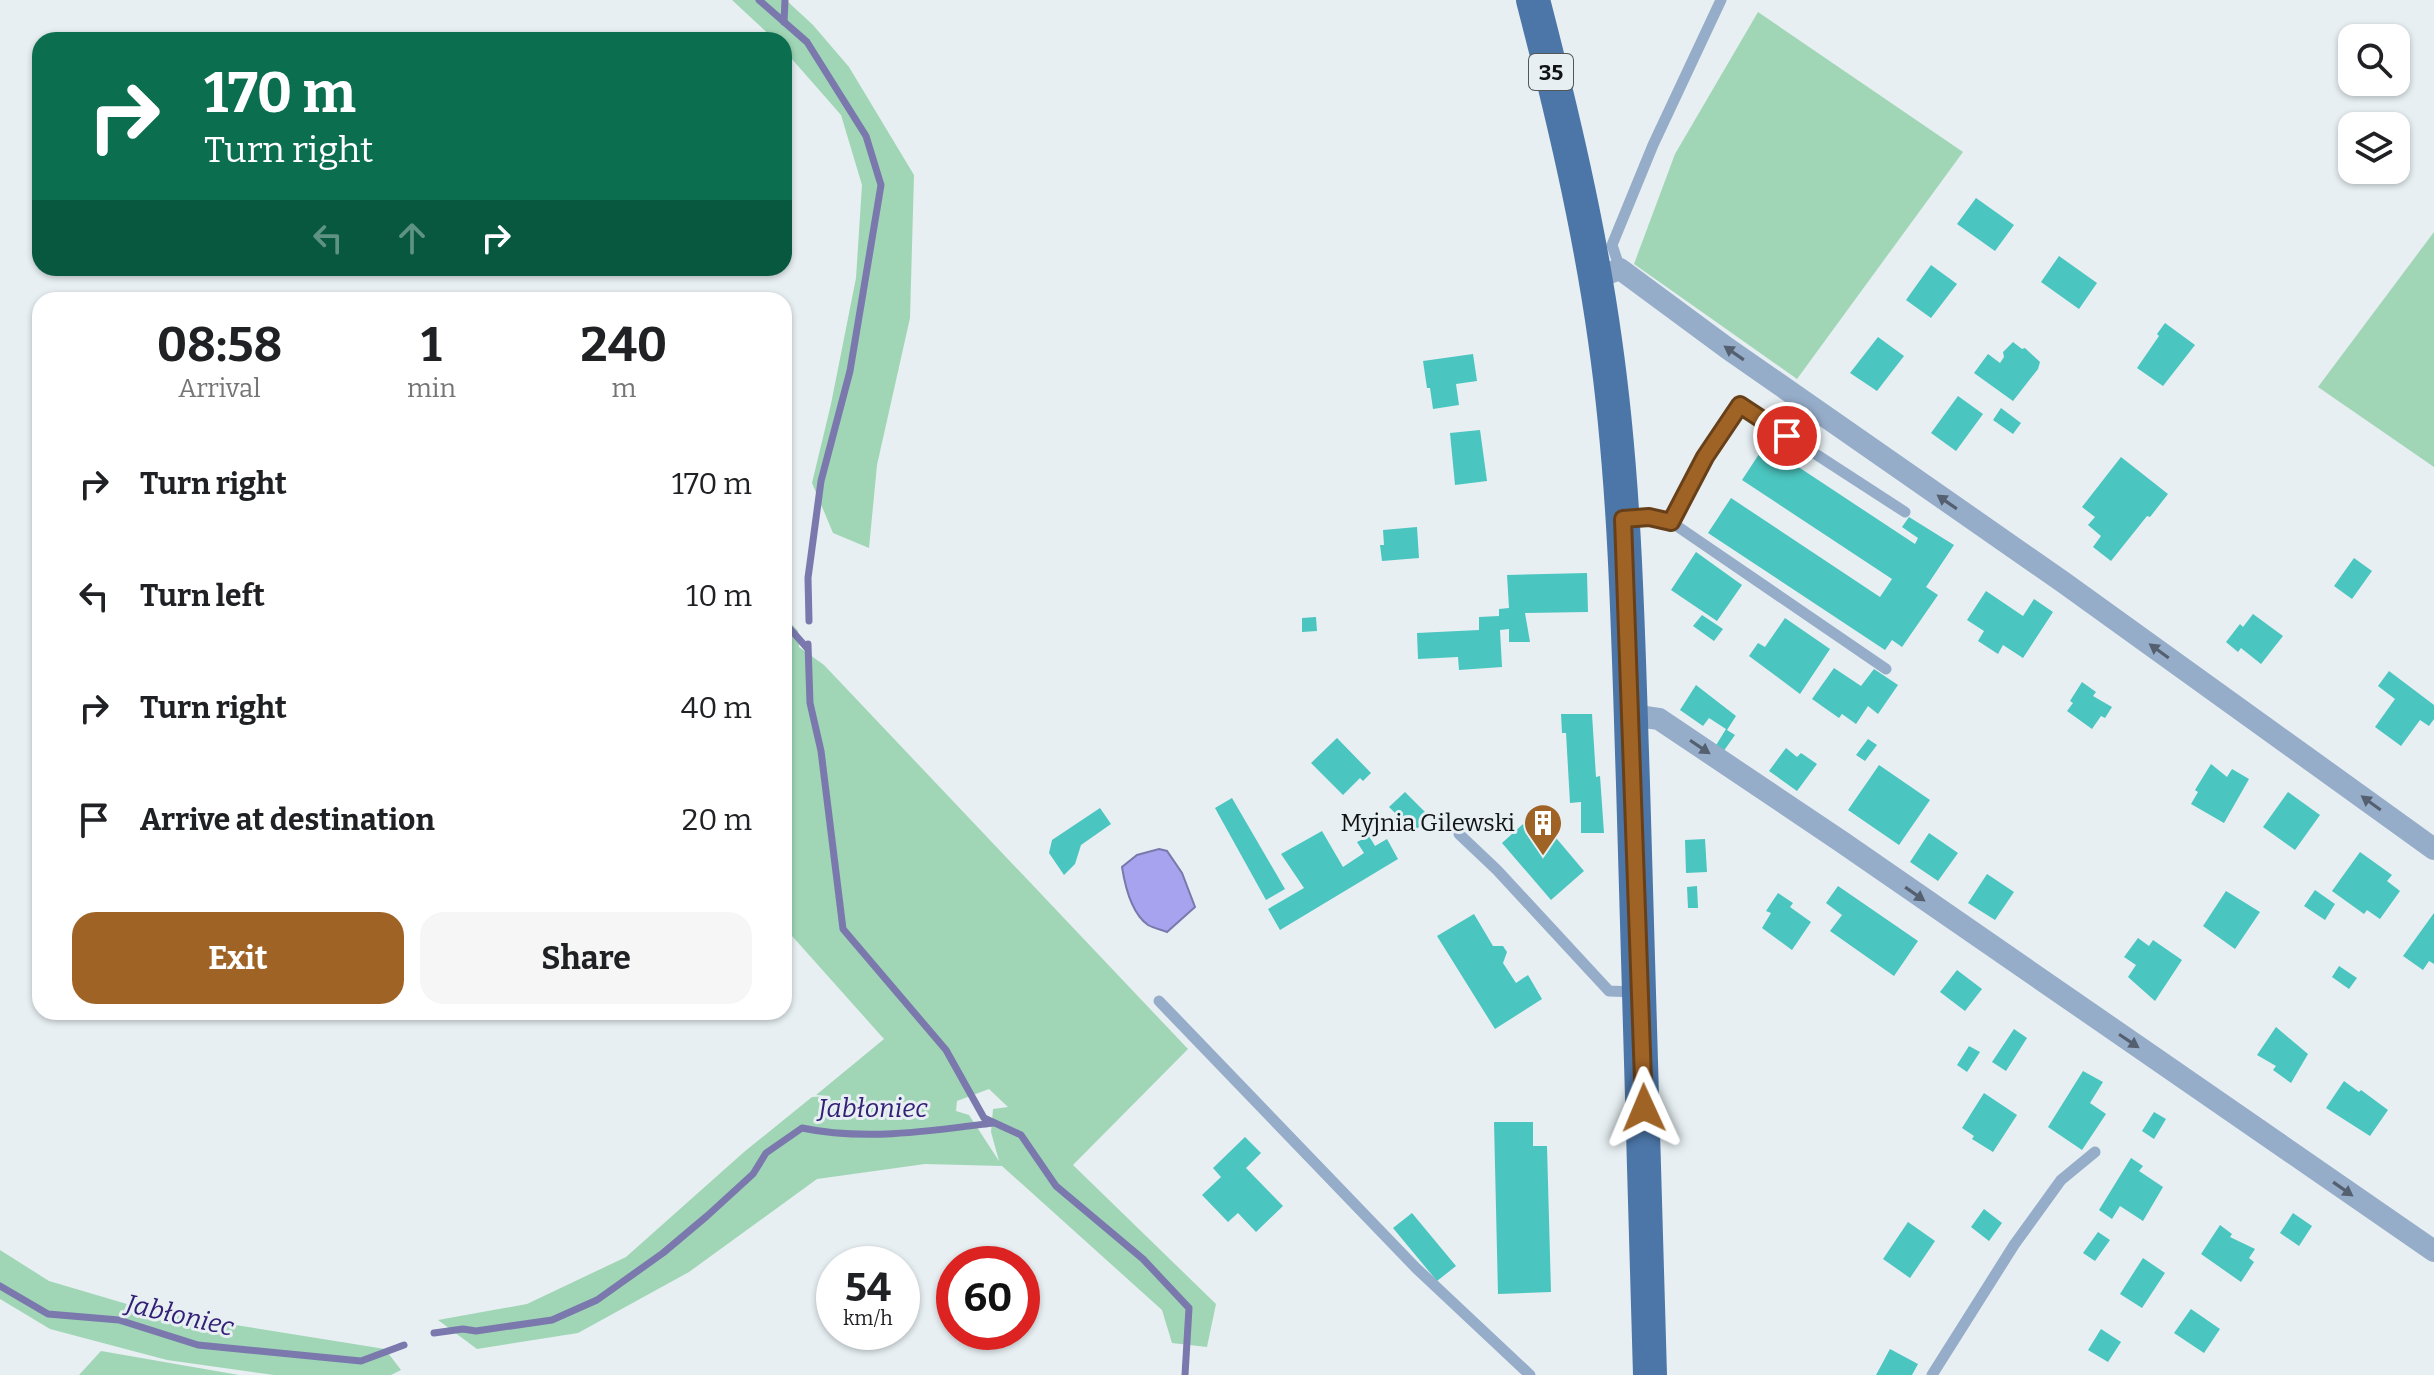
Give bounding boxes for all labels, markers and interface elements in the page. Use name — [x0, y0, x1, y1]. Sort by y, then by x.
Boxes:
map controls — [2338, 24, 2410, 184]
button: search — [2338, 24, 2410, 96]
road number: 35 — [1529, 54, 1573, 90]
text: 170 m — [204, 60, 356, 127]
icon: right — [72, 64, 176, 168]
button: layers — [2338, 112, 2410, 184]
text: Turn right — [204, 128, 373, 172]
icon: left — [306, 216, 350, 260]
icon: ahead — [390, 216, 434, 260]
icon: right — [474, 216, 518, 260]
text: 08:58 — [157, 316, 282, 374]
text: 1 — [421, 316, 442, 374]
text: 240 — [581, 316, 667, 374]
one-way arrow — [1723, 346, 1744, 361]
text: Arrival — [178, 373, 261, 404]
text: min — [407, 373, 456, 404]
text: m — [612, 373, 636, 404]
pin — [1753, 402, 1821, 470]
icon: arrive — [1765, 414, 1809, 458]
icon: right — [72, 462, 116, 506]
text: Turn right — [140, 466, 287, 502]
text: 170 m — [672, 466, 752, 502]
one-way arrow — [1936, 495, 1957, 510]
icon: left — [72, 574, 116, 618]
text: Turn left — [140, 578, 265, 614]
text: 10 m — [686, 578, 752, 614]
one-way arrow — [2149, 644, 2170, 660]
icon: right — [72, 686, 116, 730]
text: Turn right — [140, 690, 287, 726]
text: 40 m — [681, 690, 752, 726]
one-way arrow — [1690, 740, 1711, 755]
one-way arrow — [2360, 796, 2381, 811]
icon: arrive — [72, 798, 116, 842]
text: Arrive at destination — [140, 802, 435, 838]
text: 20 m — [682, 802, 752, 838]
building icon: Myjnia Gilewski — [1522, 802, 1564, 857]
place label: Myjnia Gilewski — [1340, 809, 1515, 837]
one-way arrow — [1905, 886, 1926, 901]
button: Exit — [72, 912, 404, 1004]
button: Share — [420, 912, 752, 1004]
one-way arrow — [2119, 1034, 2140, 1049]
position arrow — [1602, 1066, 1686, 1150]
water label: Jabłoniec — [816, 1093, 928, 1124]
one-way arrow — [2332, 1181, 2354, 1197]
speed limit sign: 60 — [936, 1246, 1040, 1350]
text: 54 — [845, 1264, 891, 1312]
water label: Jabłoniec — [121, 1288, 237, 1343]
text: km/h — [843, 1306, 893, 1330]

